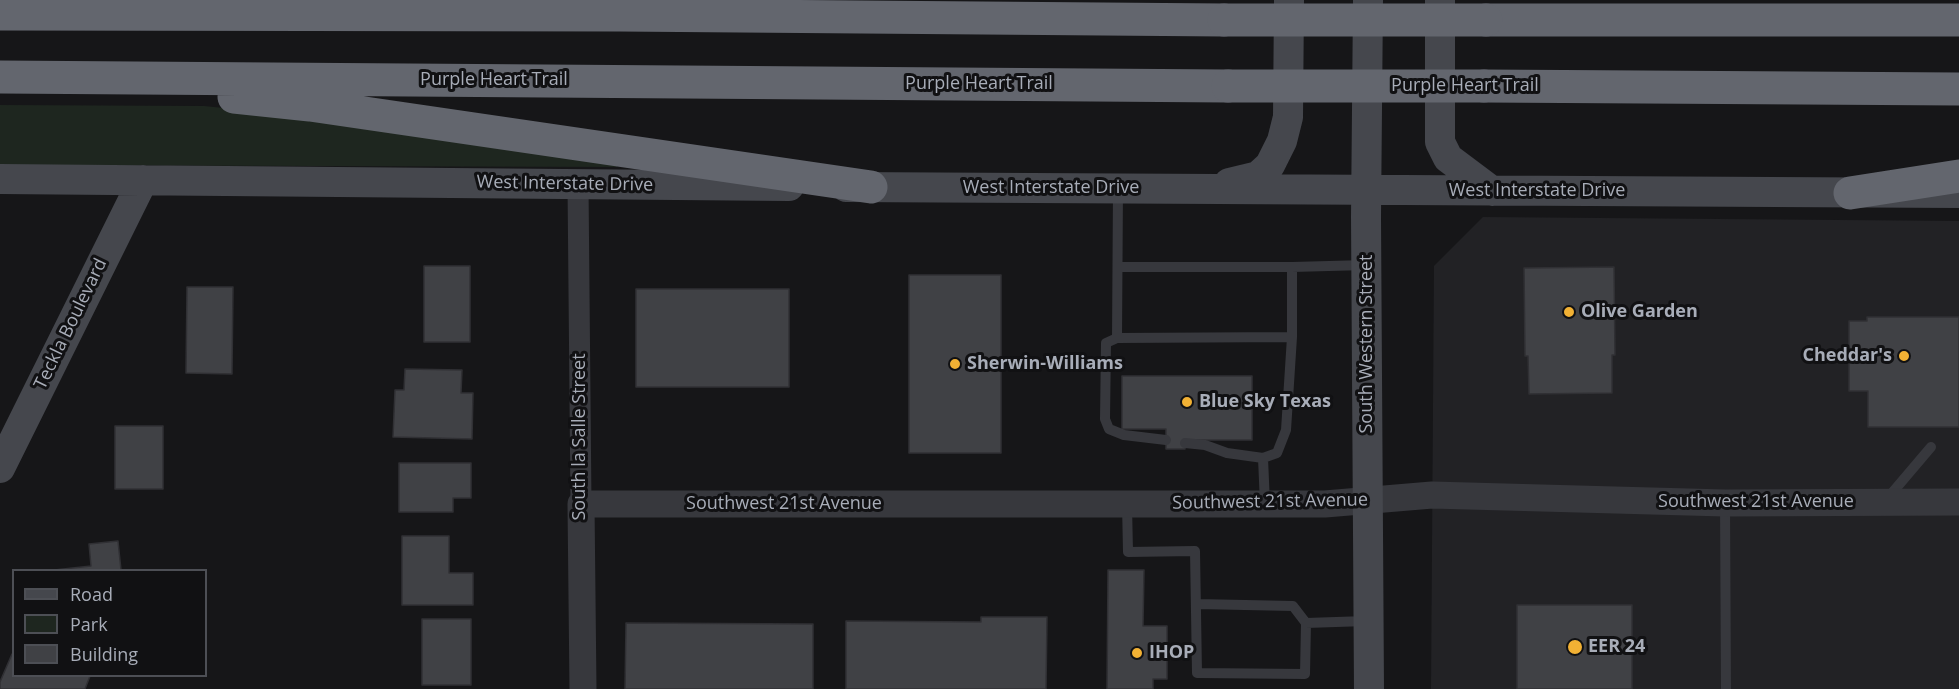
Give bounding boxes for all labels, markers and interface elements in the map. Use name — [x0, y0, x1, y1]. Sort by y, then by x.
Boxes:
street label: Purple Heart Trail — [420, 69, 568, 91]
street label: Purple Heart Trail — [905, 73, 1053, 95]
street label: Purple Heart Trail — [1391, 75, 1539, 97]
street label: West Interstate Drive — [477, 172, 653, 196]
street label: West Interstate Drive — [963, 177, 1139, 199]
street label: West Interstate Drive — [1449, 180, 1625, 202]
street label: South Western Street — [1356, 254, 1378, 434]
street label: Teckla Boulevard — [30, 255, 112, 393]
place label: Olive Garden — [1581, 301, 1698, 323]
marker: Olive Garden — [1562, 305, 1576, 319]
place label: Cheddar's — [1803, 345, 1892, 367]
marker: Cheddar's — [1897, 349, 1911, 363]
street label: South la Salle Street — [569, 353, 591, 521]
place label: Sherwin-Williams — [967, 353, 1123, 375]
marker: Sherwin-Williams — [948, 357, 962, 371]
place label: Blue Sky Texas — [1199, 391, 1331, 413]
marker: Blue Sky Texas — [1180, 395, 1194, 409]
street label: Southwest 21st Avenue — [1172, 489, 1368, 515]
street label: Southwest 21st Avenue — [1658, 491, 1854, 513]
street label: Southwest 21st Avenue — [686, 493, 882, 515]
legend — [12, 569, 207, 677]
text: Road — [70, 582, 113, 606]
text: Park — [70, 612, 108, 636]
place label: EER 24 — [1588, 636, 1645, 658]
marker: EER 24 — [1566, 638, 1584, 656]
text: Building — [70, 642, 138, 666]
place label: IHOP — [1149, 642, 1194, 664]
marker: IHOP — [1130, 646, 1144, 660]

